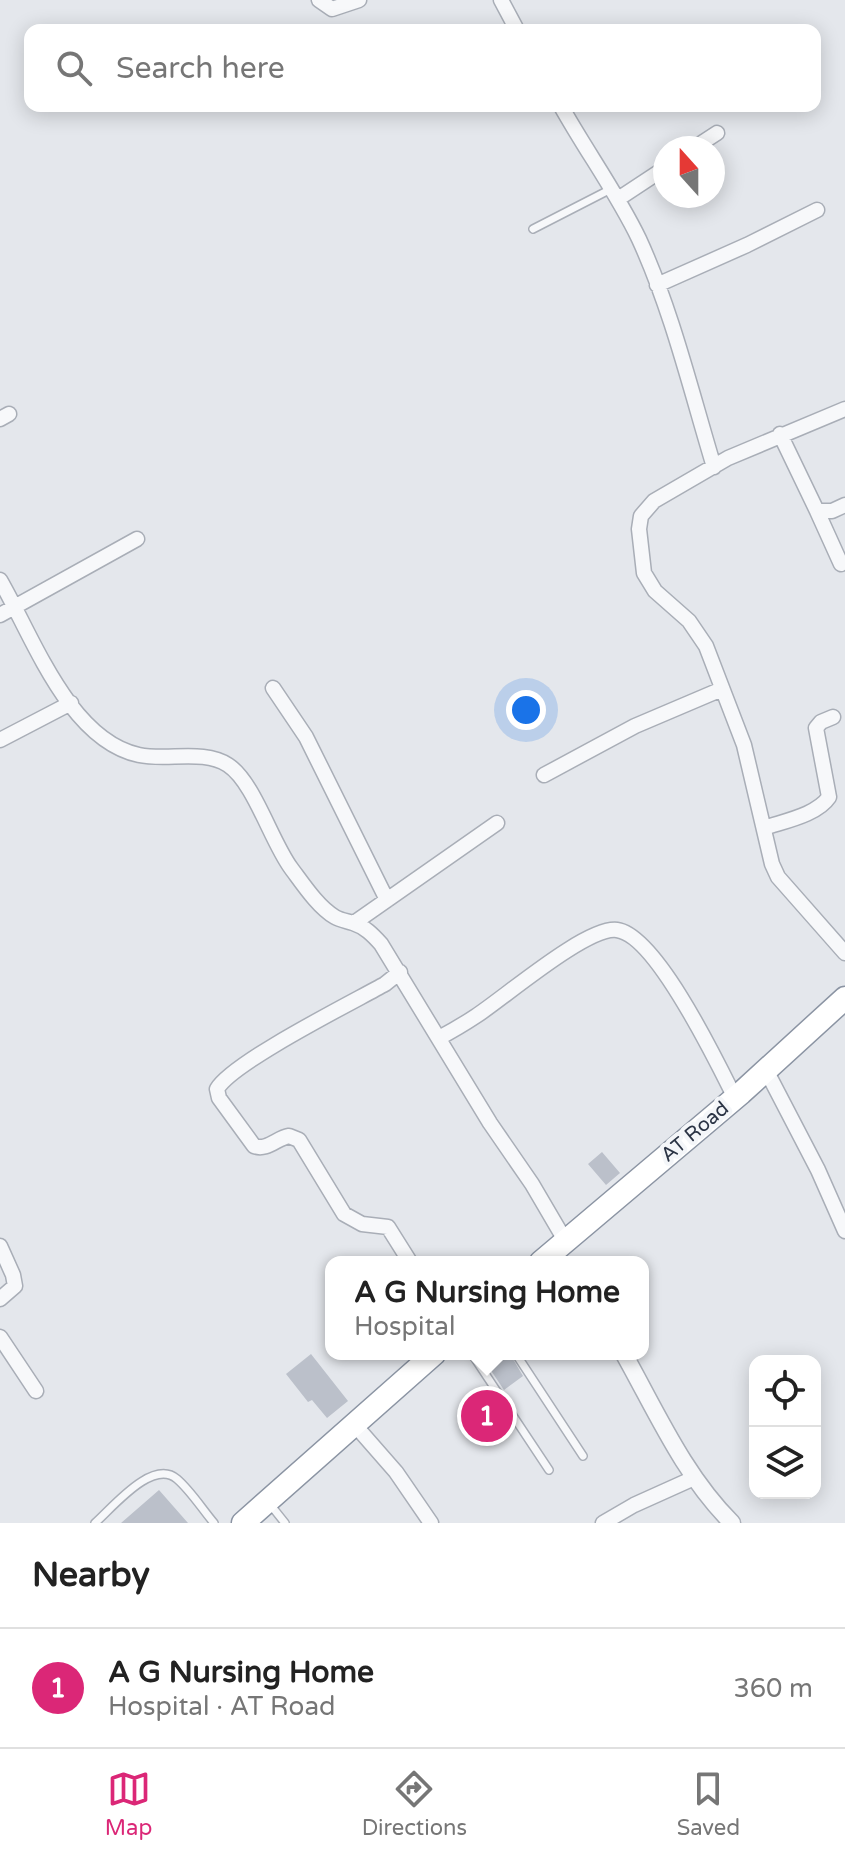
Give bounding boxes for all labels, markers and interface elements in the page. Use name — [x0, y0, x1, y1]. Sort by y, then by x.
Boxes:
search box — [24, 24, 821, 112]
icon: search — [52, 46, 96, 90]
text: Search here — [116, 50, 285, 87]
north arrow — [653, 136, 725, 208]
your location — [506, 690, 546, 730]
street label: AT Road — [656, 1097, 734, 1167]
popup — [325, 1256, 649, 1360]
text: A G Nursing Home — [354, 1274, 620, 1311]
text: Hospital — [354, 1311, 455, 1342]
map controls — [749, 1355, 821, 1499]
button: locate — [749, 1355, 821, 1427]
pin: 1 — [461, 1386, 513, 1446]
button: layers — [749, 1427, 821, 1499]
text: Nearby — [32, 1555, 150, 1596]
text: A G Nursing Home — [108, 1654, 374, 1691]
text: 1 — [50, 1673, 66, 1704]
text: 360 m — [733, 1673, 813, 1704]
text: Hospital · AT Road — [108, 1691, 335, 1722]
tab: Map — [105, 1767, 152, 1841]
tab: Directions — [362, 1767, 467, 1841]
tab: Saved — [677, 1767, 740, 1841]

